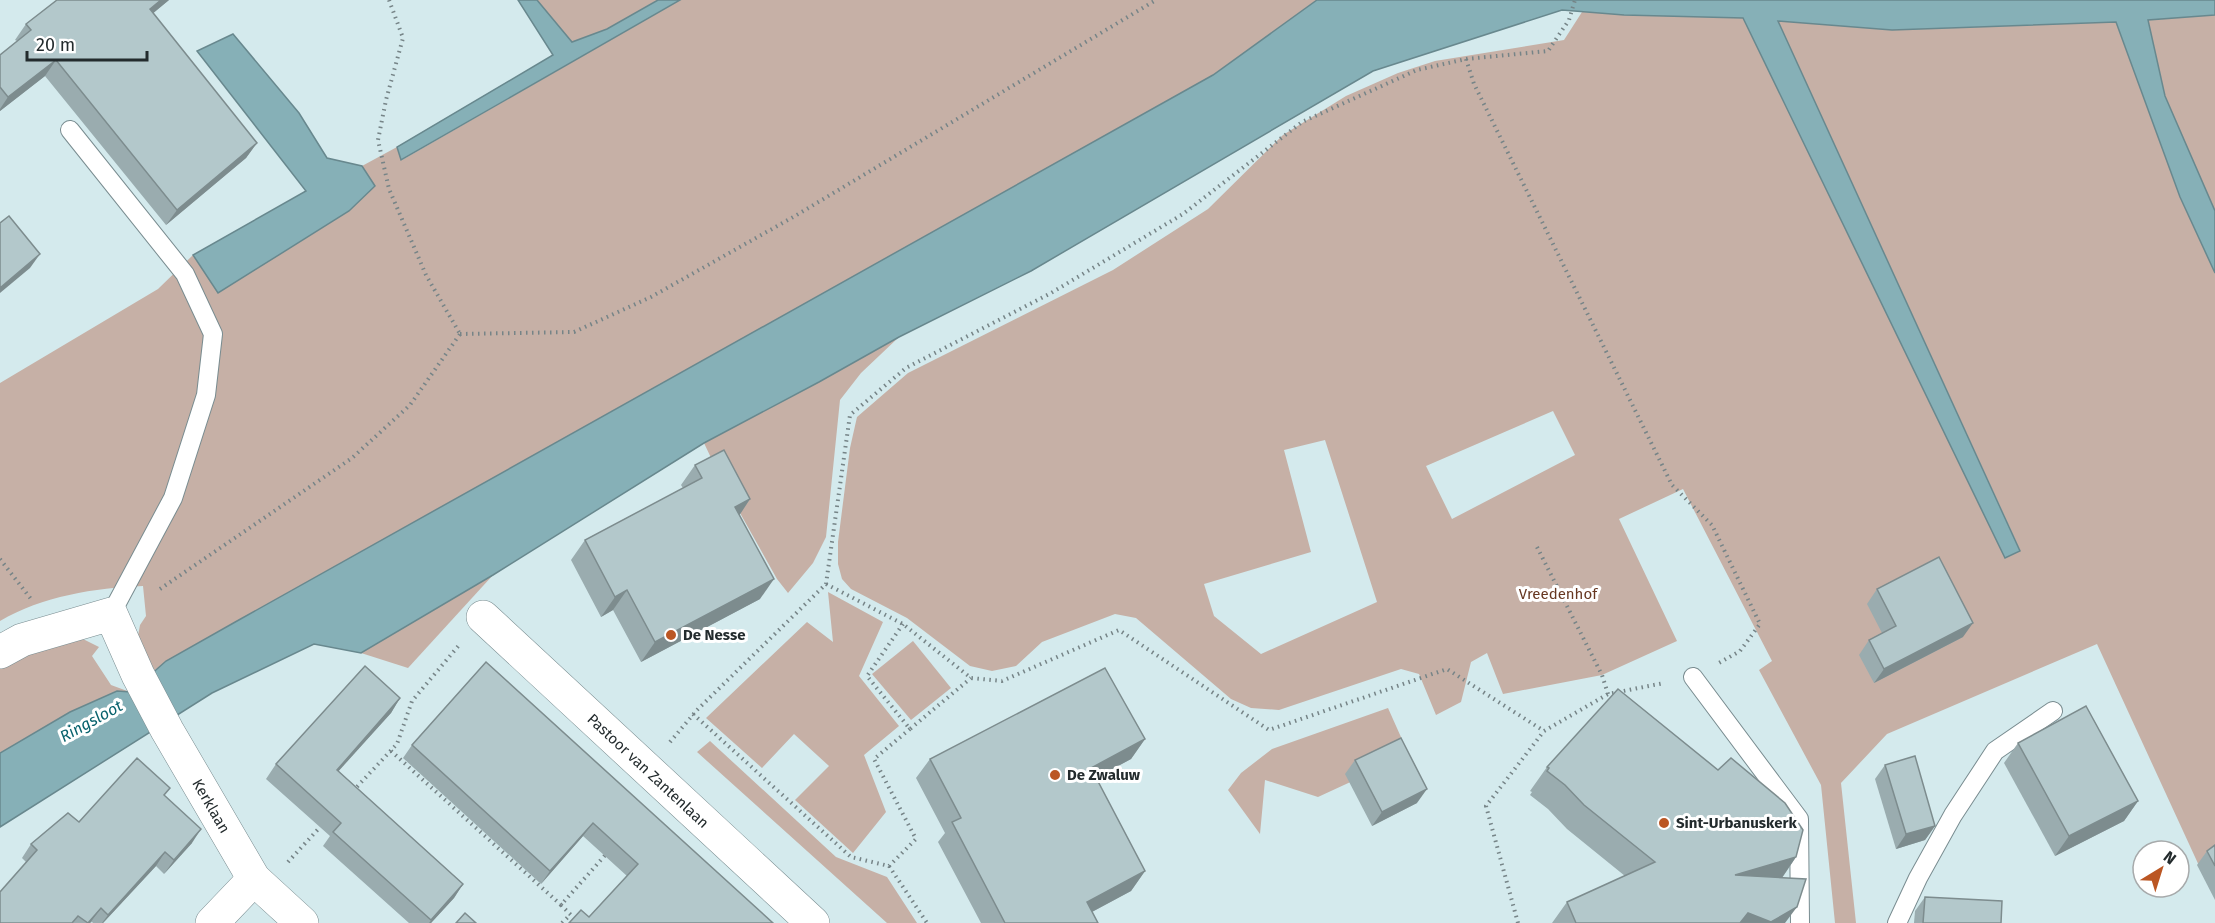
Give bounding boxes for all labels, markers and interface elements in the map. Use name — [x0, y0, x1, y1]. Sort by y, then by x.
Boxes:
scale bar — [27, 24, 147, 62]
text: 20 m — [36, 34, 75, 56]
park label: Vreedenhof — [1519, 585, 1598, 603]
place label: De Nesse — [683, 626, 746, 644]
marker: De Nesse — [664, 628, 678, 642]
water label: Ringsloot — [56, 696, 126, 746]
street label: Pastoor van Zantenlaan — [584, 710, 712, 832]
place label: De Zwaluw — [1067, 766, 1141, 784]
marker: De Zwaluw — [1048, 768, 1062, 782]
street label: Kerklaan — [188, 776, 234, 836]
place label: Sint-Urbanuskerk — [1676, 814, 1797, 832]
marker: Sint-Urbanuskerk — [1657, 816, 1671, 830]
north arrow — [2131, 839, 2191, 899]
text: N — [2160, 847, 2180, 868]

